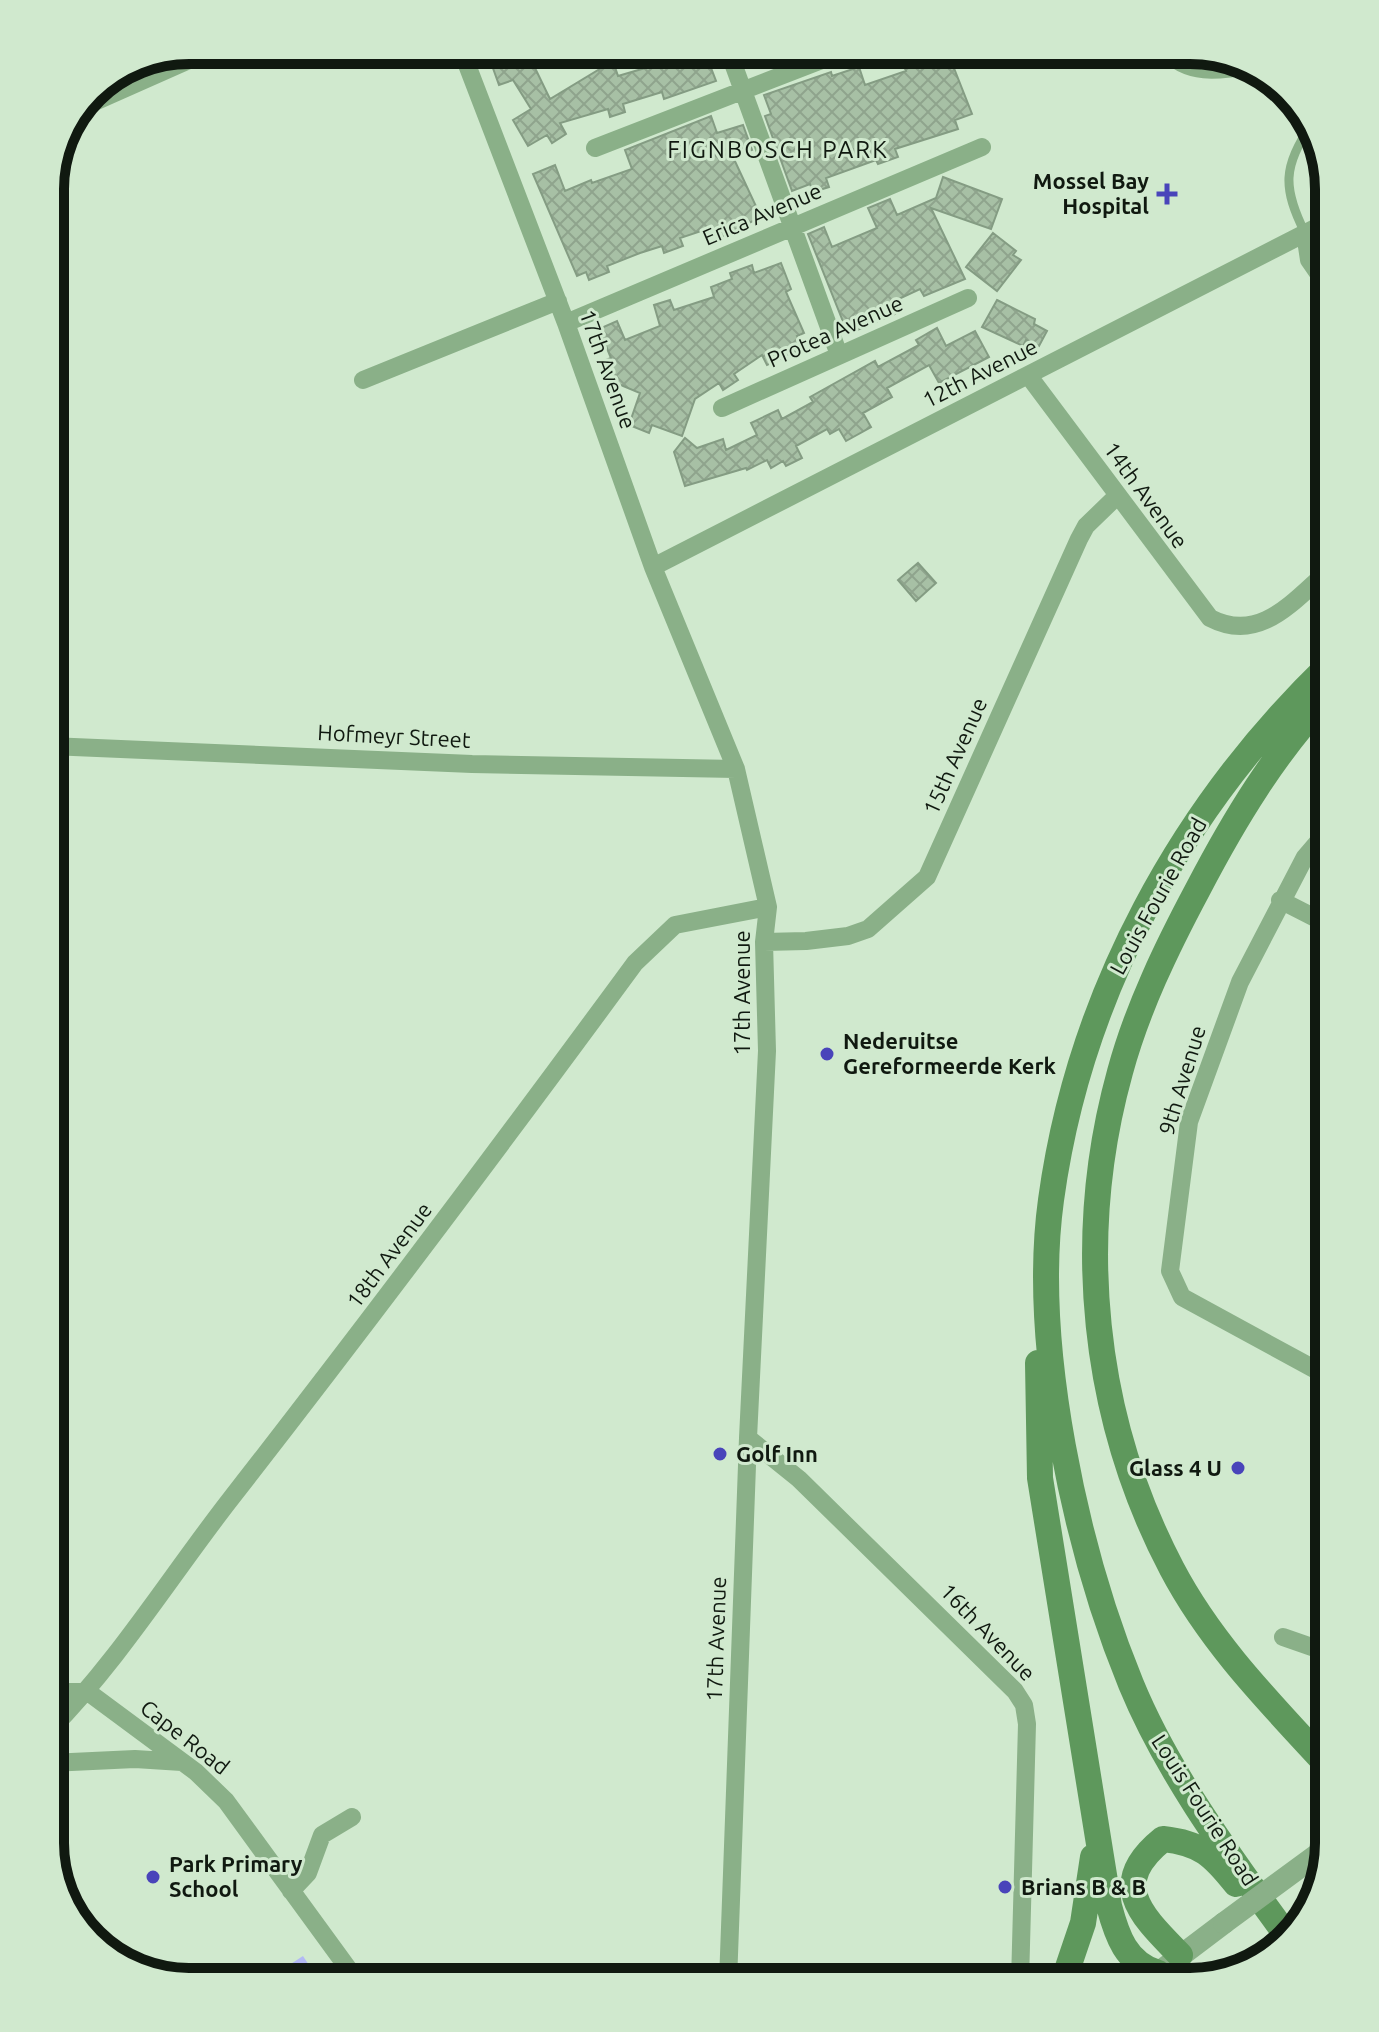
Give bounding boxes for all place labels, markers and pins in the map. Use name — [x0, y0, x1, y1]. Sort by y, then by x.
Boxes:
place label: Mossel Bay Hospital — [1033, 168, 1149, 218]
marker: Mossel Bay Hospital — [1156, 183, 1178, 205]
place label: Nederuitse Gereformeerde Kerk — [843, 1028, 1057, 1078]
marker: Nederuitse Gereformeerde Kerk — [818, 1045, 836, 1063]
place label: Golf Inn — [736, 1441, 818, 1466]
marker: Golf Inn — [711, 1445, 729, 1463]
place label: Glass 4 U — [1129, 1455, 1222, 1480]
marker: Glass 4 U — [1229, 1459, 1247, 1477]
place label: Park Primary School — [169, 1851, 303, 1901]
marker: Park Primary School — [144, 1868, 162, 1886]
place label: Brians B & B — [1021, 1874, 1146, 1899]
marker: Brians B & B — [996, 1878, 1014, 1896]

